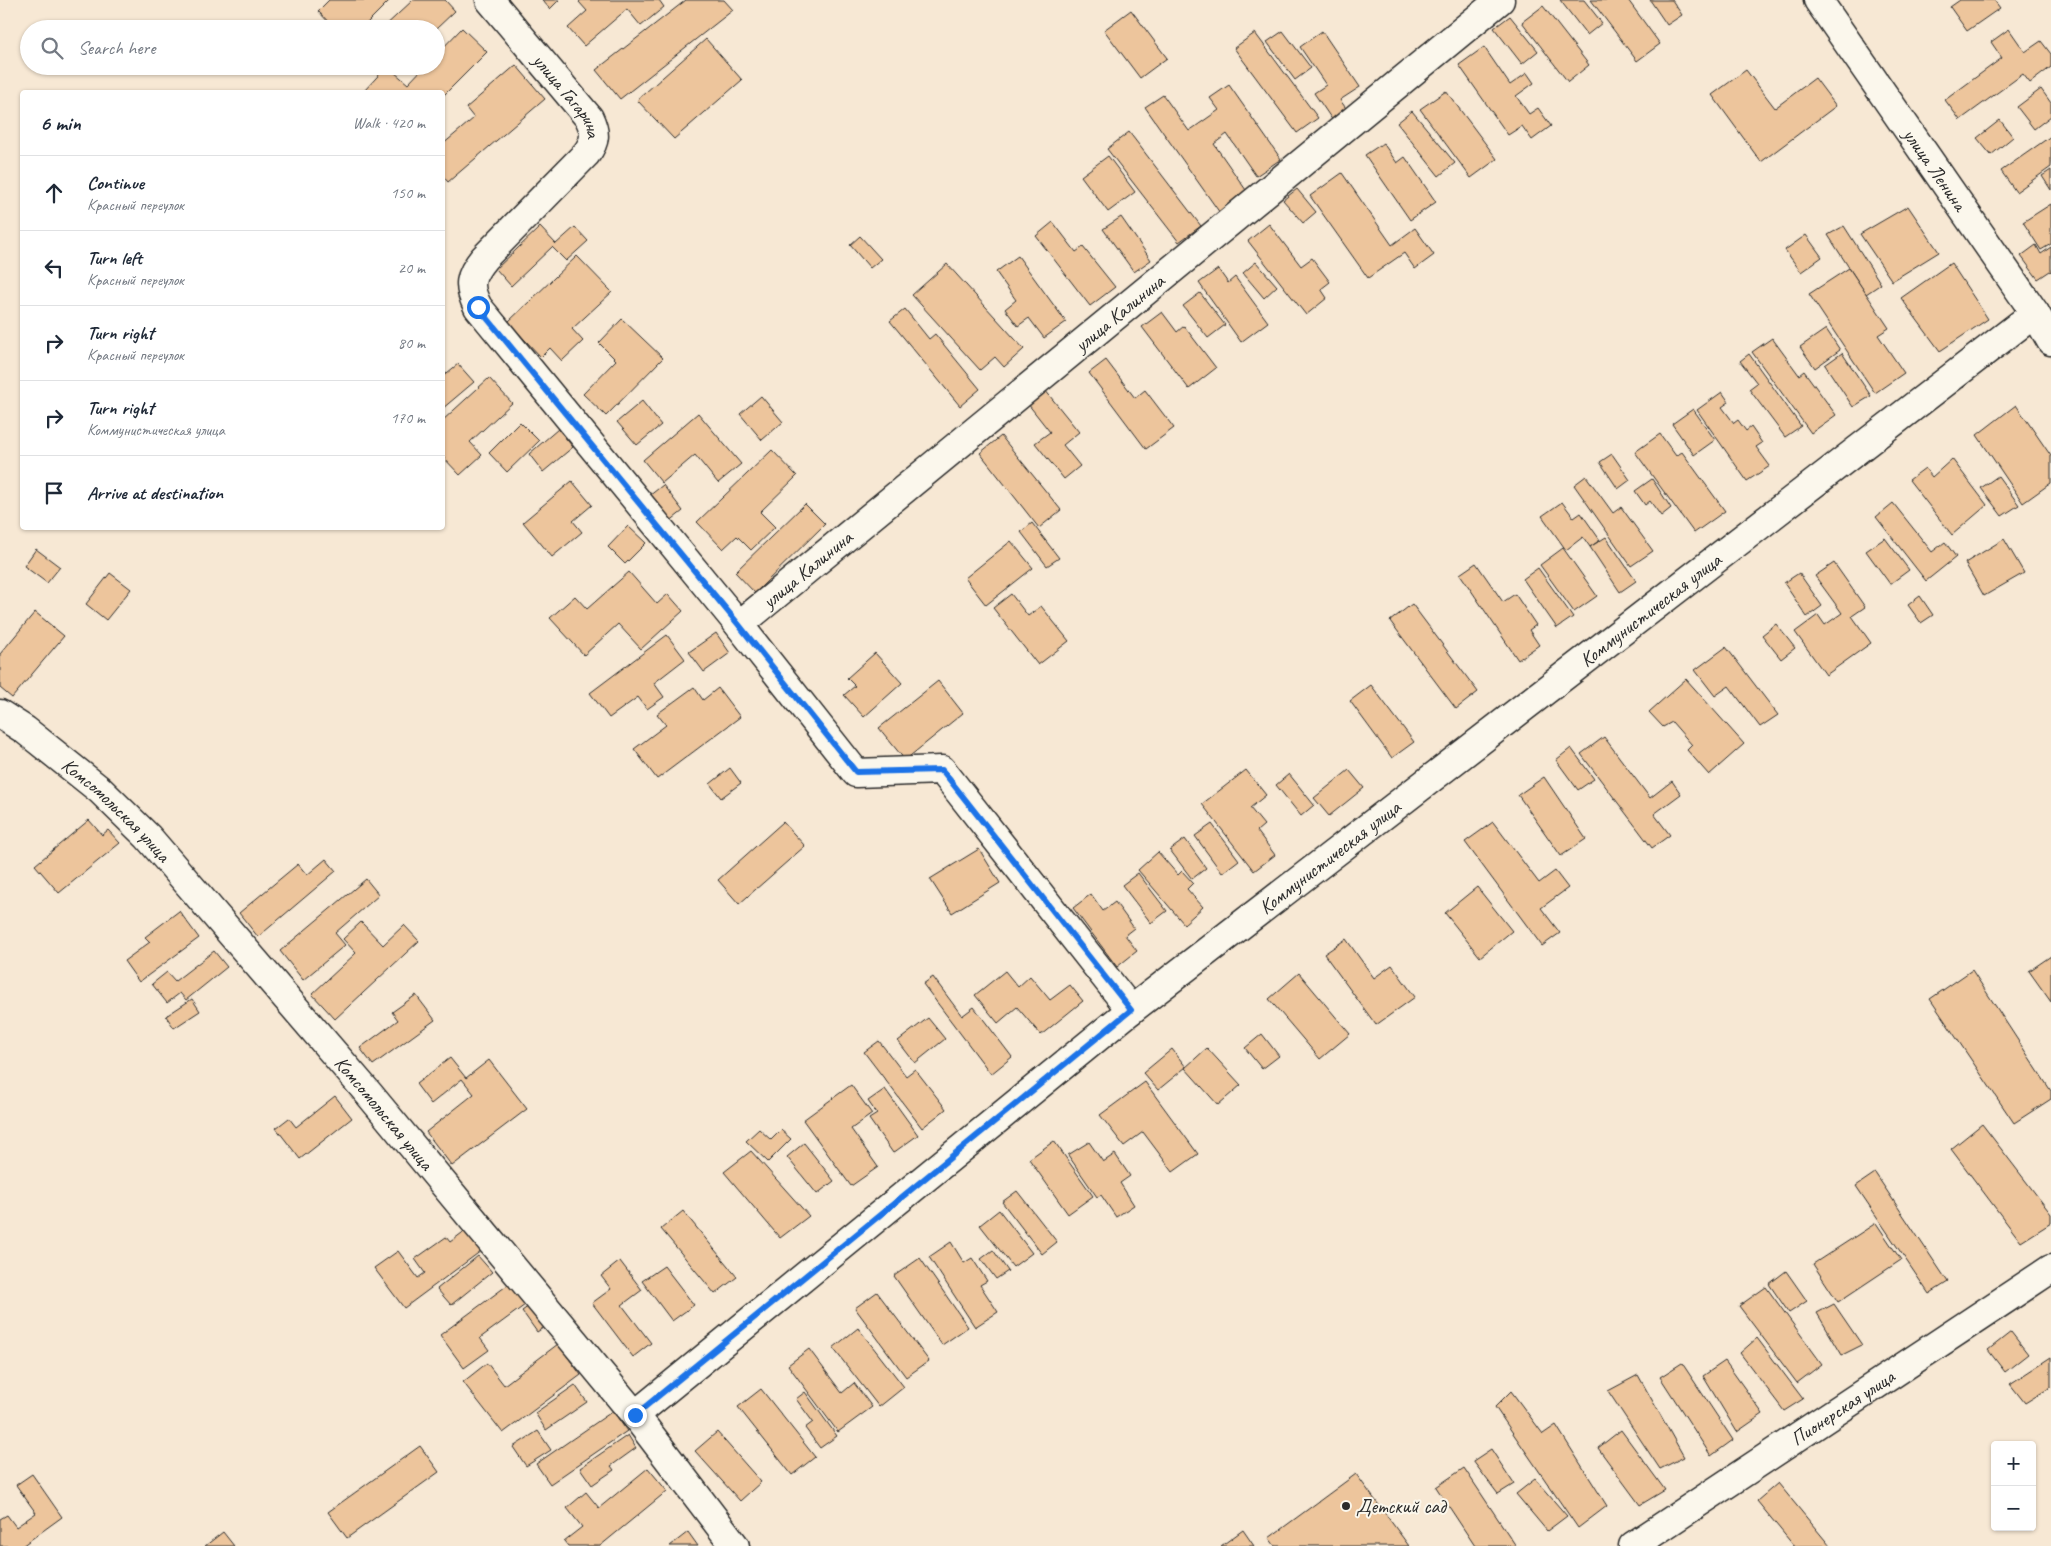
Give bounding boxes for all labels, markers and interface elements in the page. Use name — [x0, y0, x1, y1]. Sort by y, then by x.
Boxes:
search box — [20, 20, 445, 75]
icon: search — [38, 34, 66, 62]
text: Search here — [78, 36, 155, 60]
street label: улица Гагарина — [527, 48, 606, 140]
text: 6 min — [40, 110, 81, 136]
text: Walk · 420 m — [353, 113, 425, 133]
street label: улица Ленина — [1897, 123, 1973, 217]
text: Continue — [87, 171, 144, 195]
icon: ahead — [40, 179, 68, 207]
text: 150 m — [391, 183, 425, 203]
text: Красный переулок — [87, 195, 184, 215]
text: Turn left — [87, 246, 142, 270]
icon: left — [40, 254, 68, 282]
text: 20 m — [398, 258, 425, 278]
street label: улица Калинина — [1069, 268, 1171, 358]
text: Красный переулок — [87, 270, 184, 290]
route start — [467, 296, 490, 319]
text: Turn right — [87, 321, 154, 345]
icon: right — [40, 329, 68, 357]
text: 80 m — [398, 333, 425, 353]
text: Красный переулок — [87, 345, 184, 365]
text: Turn right — [87, 396, 154, 420]
icon: right — [40, 404, 68, 432]
text: 170 m — [391, 408, 425, 428]
text: Коммунистическая улица — [87, 420, 225, 440]
icon: arrive — [40, 479, 68, 507]
text: Arrive at destination — [87, 481, 223, 505]
street label: улица Калинина — [756, 524, 858, 615]
street label: Коммунистическая улица — [1575, 547, 1727, 673]
street label: Комсомольская улица — [57, 752, 177, 869]
street label: Коммунистическая улица — [1254, 794, 1407, 920]
street label: Комсомольская улица — [329, 1051, 440, 1177]
street label: Пионерская улица — [1786, 1363, 1901, 1451]
route end — [624, 1404, 647, 1427]
map controls — [1991, 1441, 2036, 1531]
button: + — [1991, 1441, 2036, 1486]
button: − — [1991, 1486, 2036, 1531]
place label: Детский сад — [1356, 1494, 1447, 1519]
marker: Детский сад — [1340, 1500, 1352, 1512]

